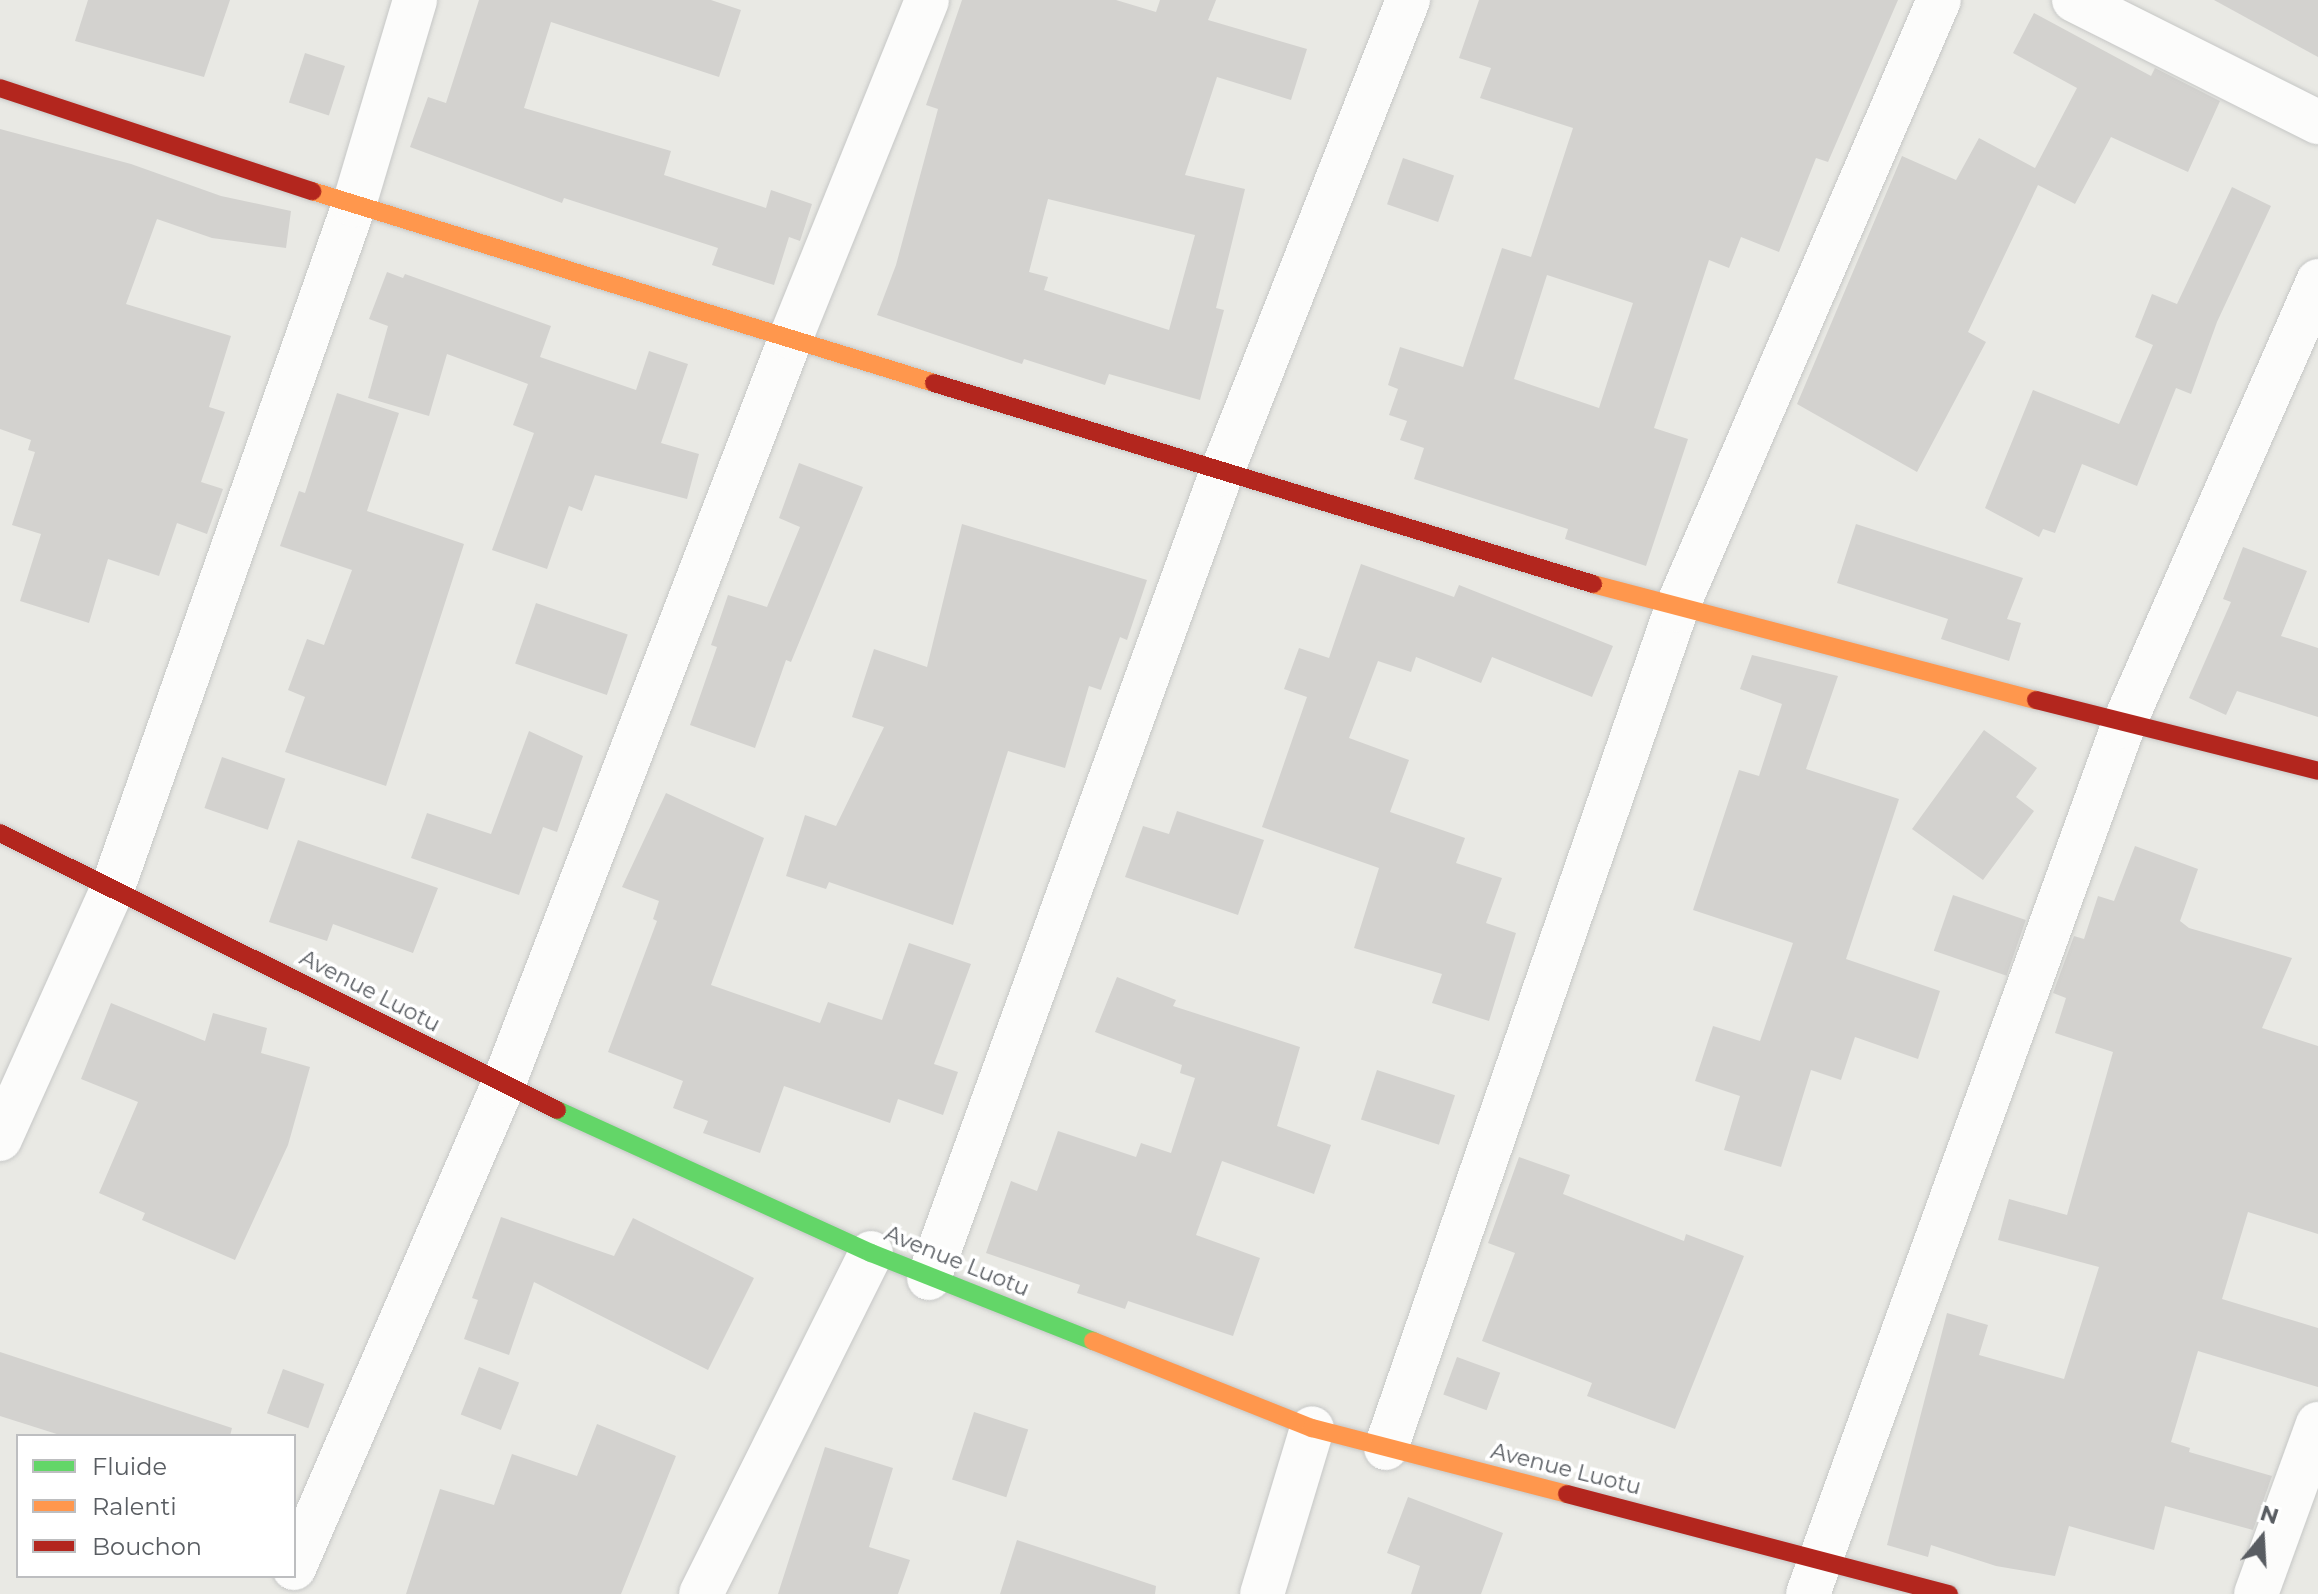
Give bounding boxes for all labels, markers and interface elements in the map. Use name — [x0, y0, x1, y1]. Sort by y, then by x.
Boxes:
street label: Avenue Luotu — [295, 944, 445, 1038]
street label: Avenue Luotu — [881, 1220, 1033, 1302]
legend — [16, 1434, 296, 1578]
street label: Avenue Luotu — [1488, 1438, 1644, 1500]
text: Fluide — [92, 1452, 167, 1481]
text: Ralenti — [92, 1492, 177, 1521]
north arrow — [2222, 1498, 2302, 1578]
text: N — [2257, 1499, 2282, 1530]
text: Bouchon — [92, 1532, 202, 1561]

